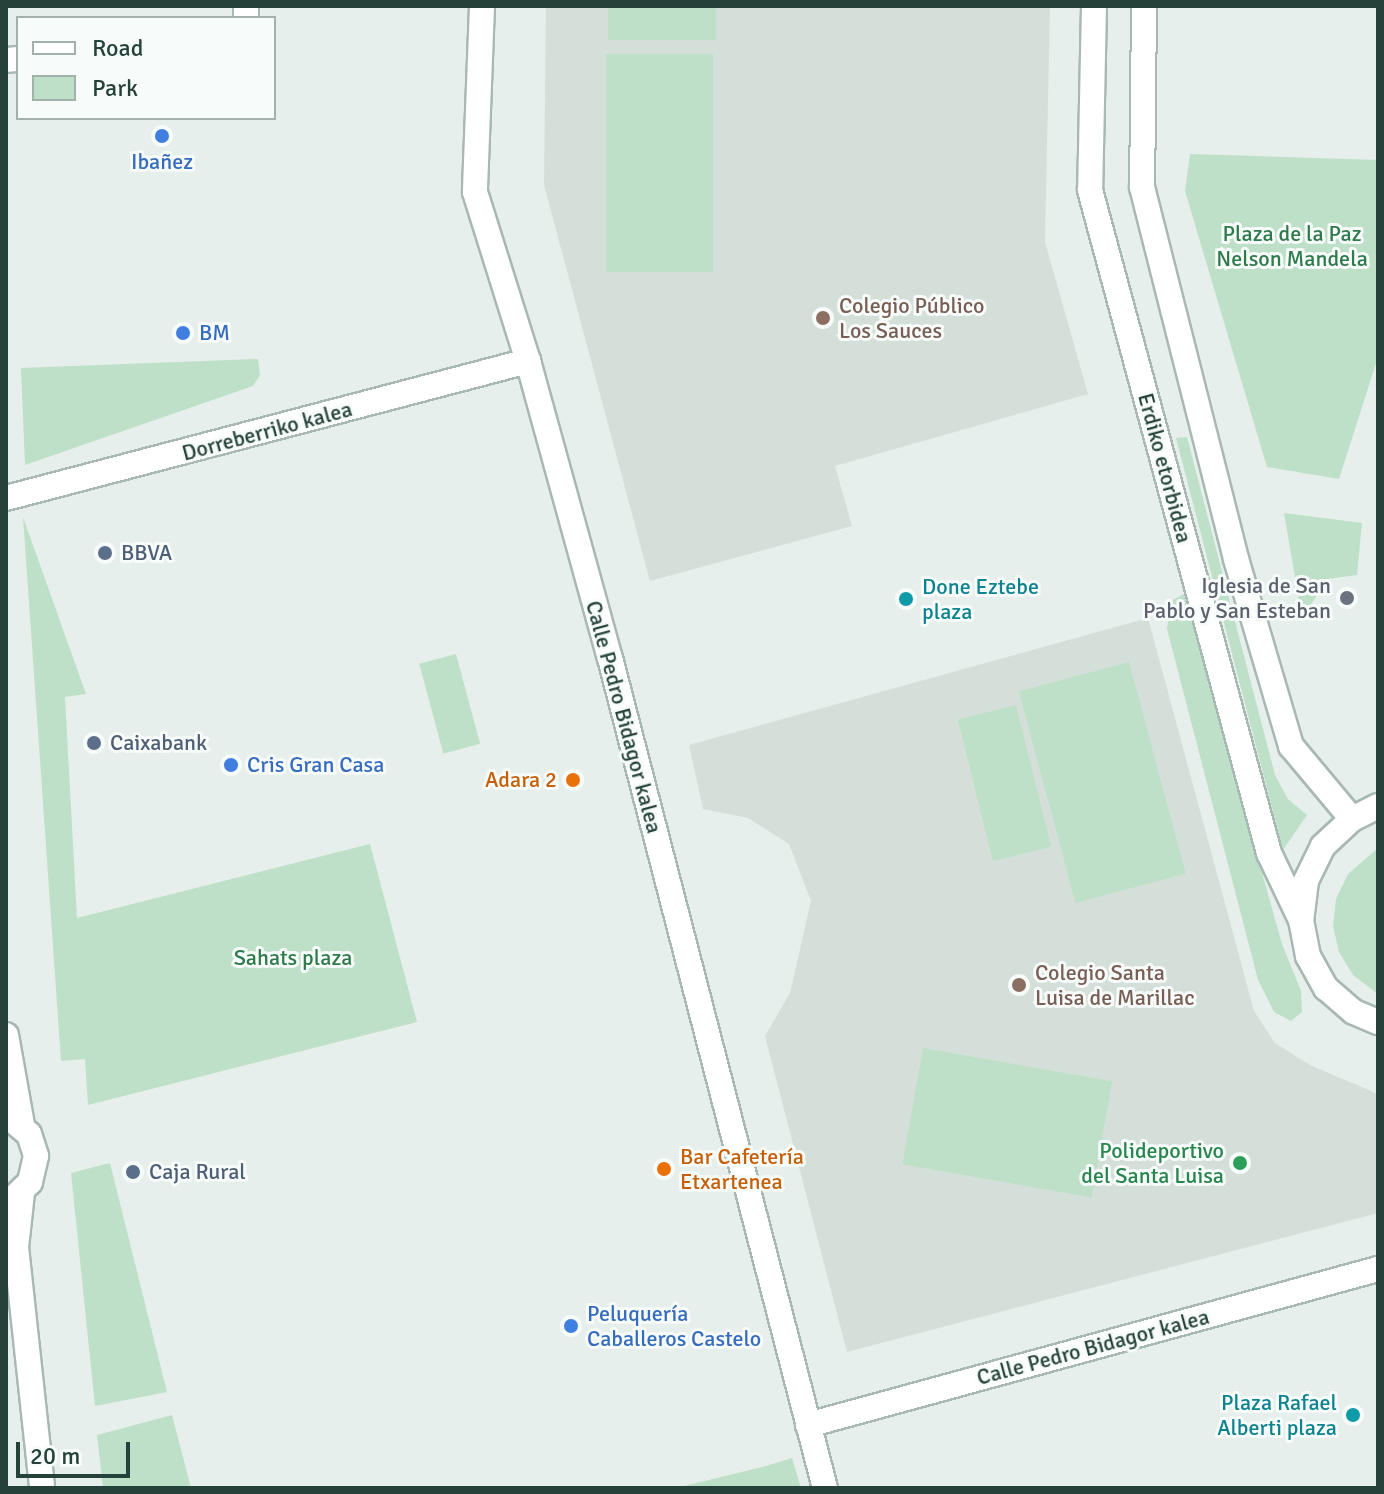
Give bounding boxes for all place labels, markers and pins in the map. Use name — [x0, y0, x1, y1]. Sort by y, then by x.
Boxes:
marker: Ibañez — [153, 127, 171, 145]
place label: Ibañez — [131, 149, 193, 175]
place label: Colegio Público Los Sauces — [839, 292, 984, 344]
marker: Colegio Público Los Sauces — [814, 309, 832, 327]
place label: BM — [199, 320, 230, 346]
marker: BM — [174, 324, 192, 342]
place label: BBVA — [121, 540, 172, 566]
marker: BBVA — [96, 544, 114, 562]
place label: Iglesia de San Pablo y San Esteban — [1143, 572, 1331, 624]
place label: Done Eztebe plaza — [922, 573, 1039, 624]
marker: Iglesia de San Pablo y San Esteban — [1338, 589, 1356, 607]
marker: Done Eztebe plaza — [897, 590, 915, 608]
place label: Caixabank — [110, 730, 207, 756]
marker: Caixabank — [85, 734, 103, 752]
place label: Cris Gran Casa — [247, 752, 384, 778]
marker: Cris Gran Casa — [222, 756, 240, 774]
place label: Adara 2 — [485, 767, 557, 793]
marker: Adara 2 — [564, 771, 582, 789]
place label: Colegio Santa Luisa de Marillac — [1035, 959, 1195, 1010]
marker: Colegio Santa Luisa de Marillac — [1010, 976, 1028, 994]
place label: Polideportivo del Santa Luisa — [1081, 1137, 1224, 1188]
place label: Bar Cafetería Etxartenea — [680, 1143, 804, 1194]
marker: Polideportivo del Santa Luisa — [1231, 1154, 1249, 1172]
place label: Caja Rural — [149, 1159, 246, 1185]
marker: Bar Cafetería Etxartenea — [655, 1160, 673, 1178]
marker: Caja Rural — [124, 1163, 142, 1181]
place label: Peluquería Caballeros Castelo — [587, 1300, 761, 1352]
marker: Peluquería Caballeros Castelo — [562, 1317, 580, 1335]
place label: Plaza Rafael Alberti plaza — [1217, 1389, 1337, 1440]
marker: Plaza Rafael Alberti plaza — [1344, 1406, 1362, 1424]

